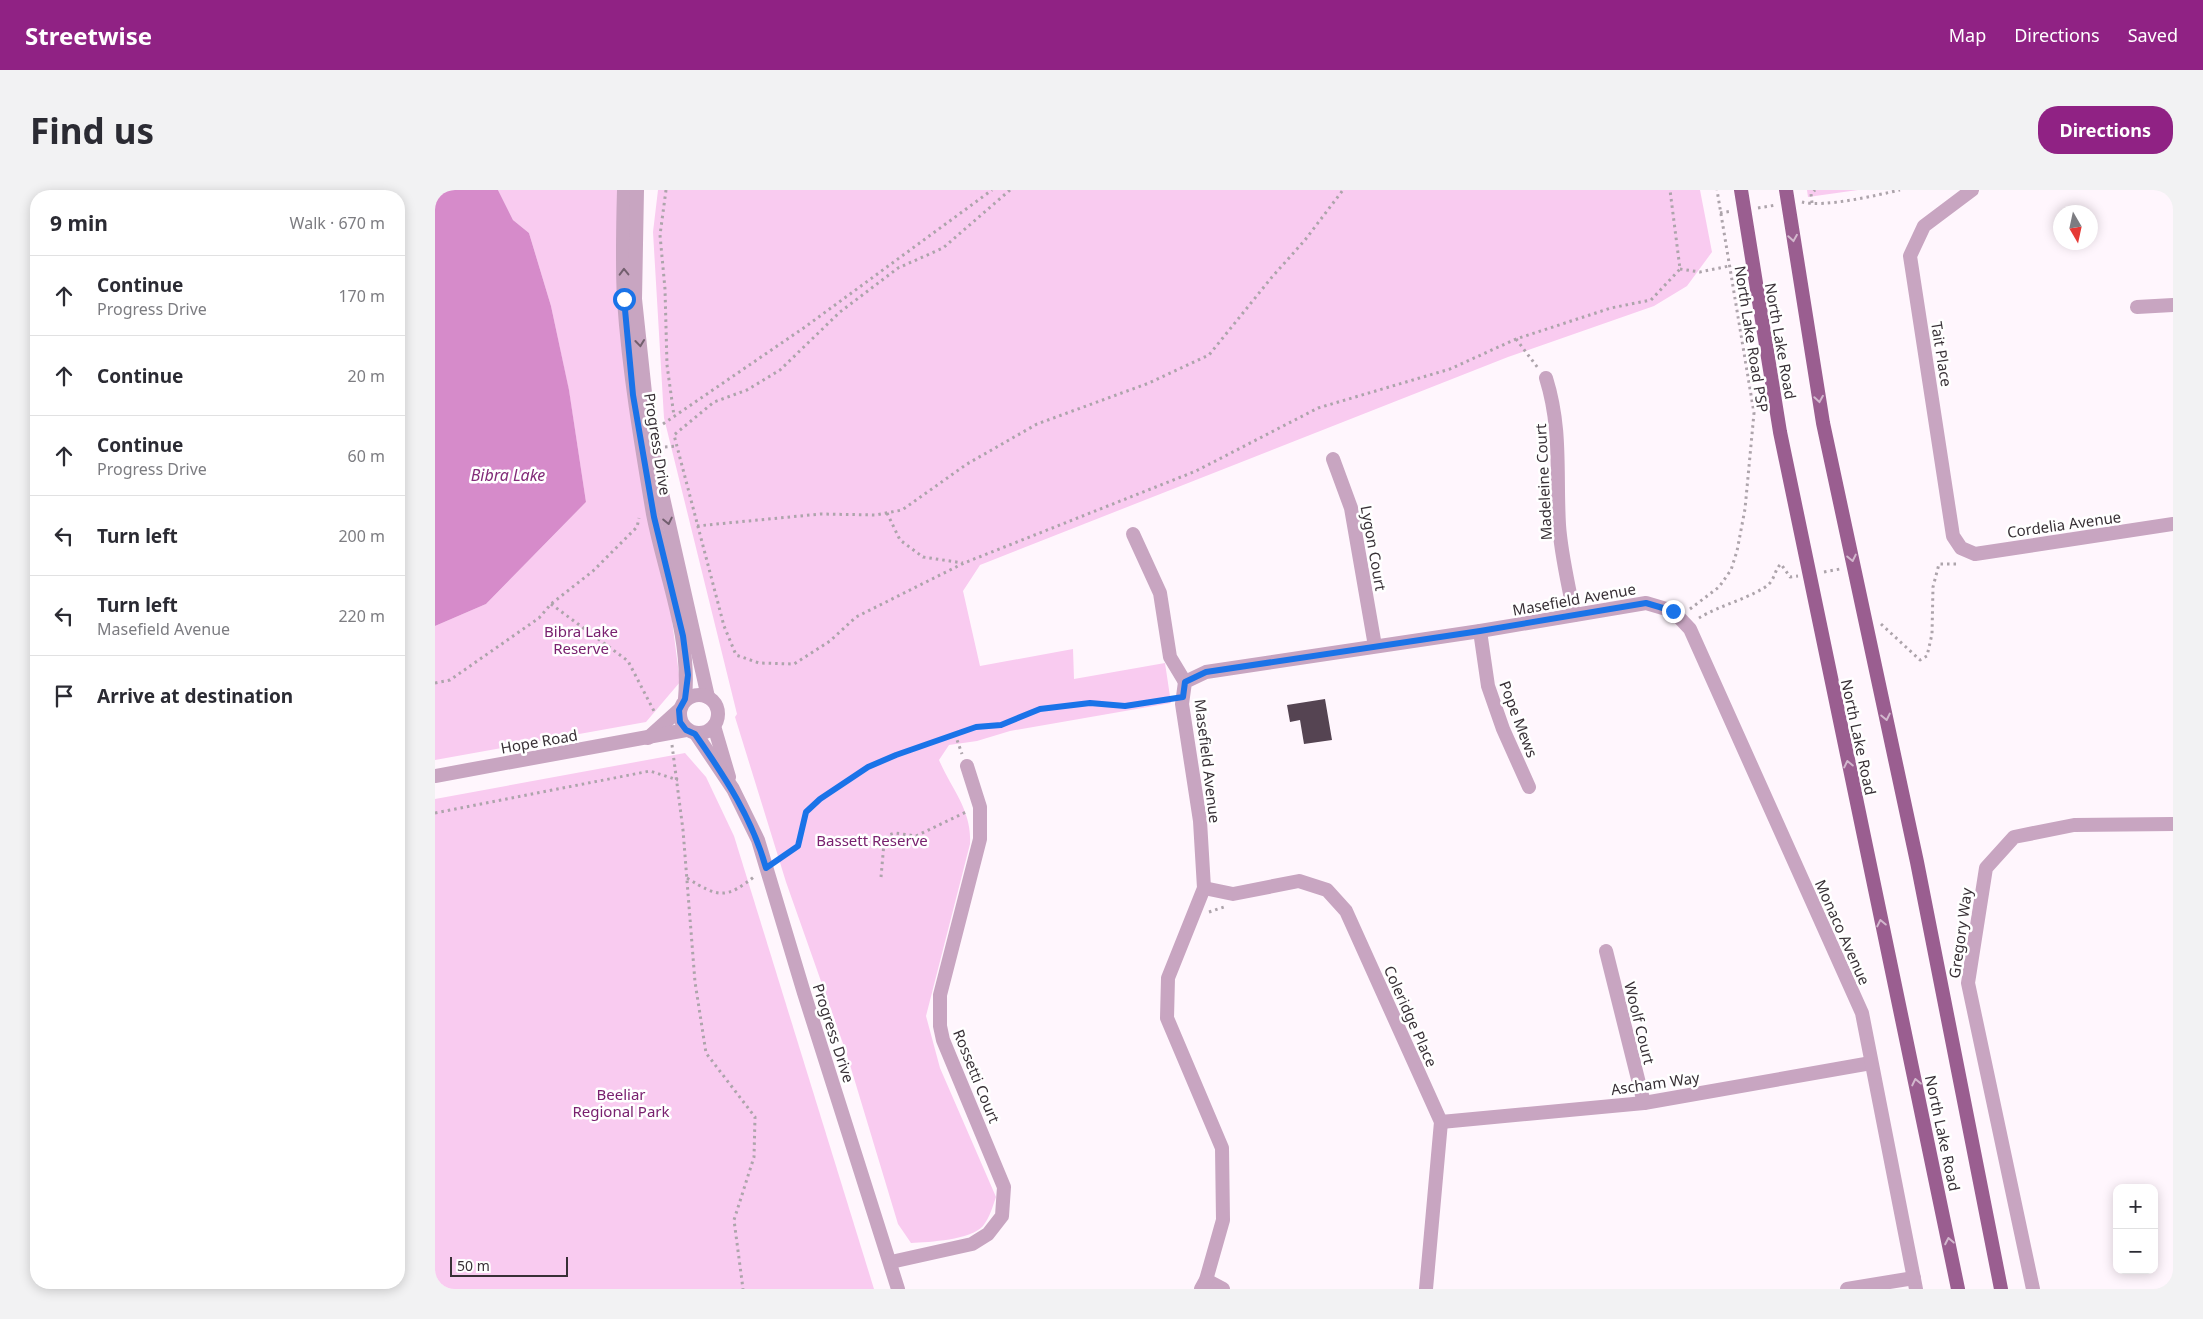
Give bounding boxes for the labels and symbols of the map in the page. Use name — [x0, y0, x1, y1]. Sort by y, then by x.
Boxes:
north arrow — [2053, 205, 2098, 250]
one-way arrow — [1787, 234, 1797, 243]
street label: North Lake Road PSP — [1731, 264, 1773, 414]
one-way arrow — [618, 267, 629, 275]
street label: North Lake Road — [1761, 281, 1801, 401]
route start — [613, 288, 636, 311]
street label: Tait Place — [1927, 320, 1957, 388]
one-way arrow — [634, 340, 645, 348]
street label: Progress Drive — [640, 392, 676, 496]
one-way arrow — [1814, 394, 1824, 403]
street label: Madeleine Court — [1530, 422, 1556, 541]
water label: Bibra Lake — [471, 464, 545, 486]
street label: Lygon Court — [1357, 504, 1391, 593]
street label: Cordelia Avenue — [2006, 506, 2122, 542]
one-way arrow — [662, 517, 673, 525]
one-way arrow — [1846, 553, 1857, 562]
street label: Masefield Avenue — [1511, 578, 1637, 620]
route end — [1662, 600, 1685, 623]
park label: Bibra Lake Reserve — [544, 621, 618, 658]
street label: North Lake Road — [1837, 677, 1881, 797]
street label: Pope Mews — [1495, 678, 1543, 760]
street label: Masefield Avenue — [1190, 698, 1226, 824]
one-way arrow — [1880, 712, 1891, 721]
street label: Hope Road — [499, 724, 579, 758]
one-way arrow — [1843, 760, 1854, 769]
park label: Bassett Reserve — [816, 830, 928, 850]
street label: Monaco Avenue — [1811, 876, 1875, 988]
street label: Gregory Way — [1944, 886, 1976, 979]
one-way arrow — [1876, 919, 1887, 928]
street label: Coleridge Place — [1380, 962, 1442, 1070]
street label: Woolf Court — [1620, 980, 1660, 1067]
street label: Progress Drive — [809, 981, 859, 1085]
street label: Rossetti Court — [949, 1026, 1005, 1126]
street label: Ascham Way — [1609, 1067, 1701, 1099]
street label: North Lake Road — [1921, 1073, 1965, 1193]
one-way arrow — [1911, 1078, 1922, 1086]
park label: Beeliar Regional Park — [572, 1084, 670, 1121]
one-way arrow — [1944, 1237, 1955, 1246]
scale bar — [450, 1254, 567, 1277]

